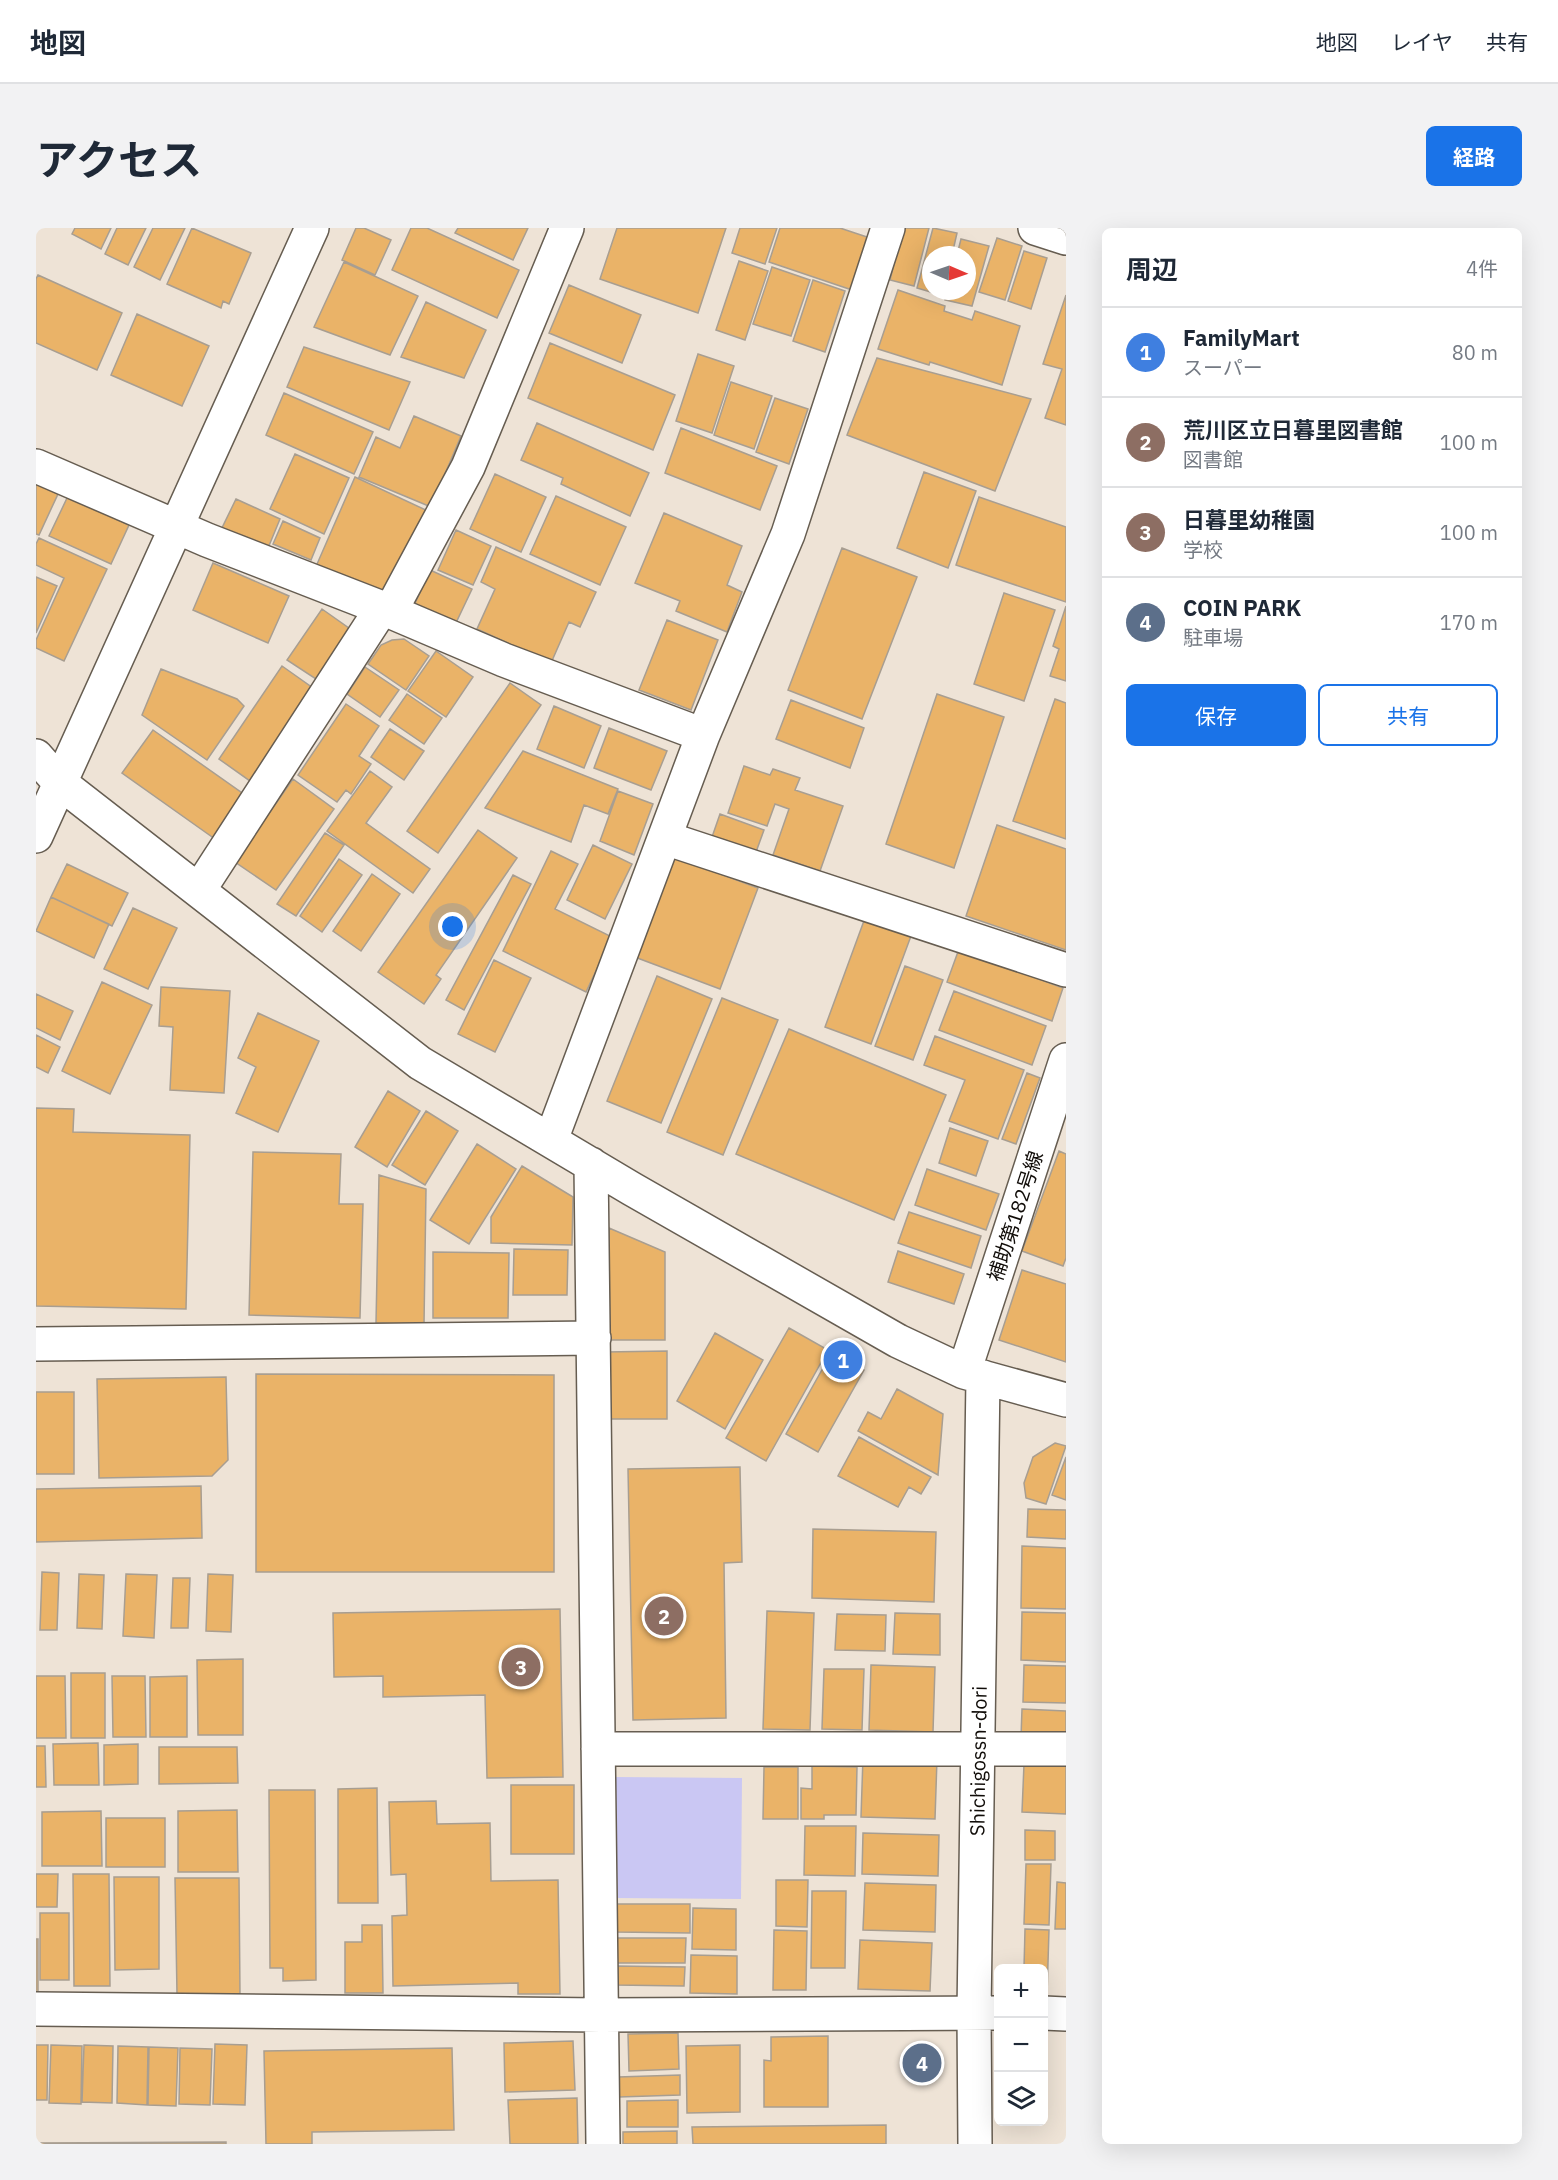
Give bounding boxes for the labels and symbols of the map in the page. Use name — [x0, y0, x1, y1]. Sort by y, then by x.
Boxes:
north arrow — [922, 246, 976, 300]
your location — [438, 912, 467, 941]
street label: 補助第182号線 — [981, 1147, 1049, 1285]
pin: 1 — [824, 1338, 862, 1382]
pin: 2 — [644, 1594, 684, 1638]
pin: 3 — [502, 1644, 540, 1690]
street label: Shichigossn-dori — [963, 1686, 993, 1836]
pin: 4 — [902, 2040, 942, 2086]

